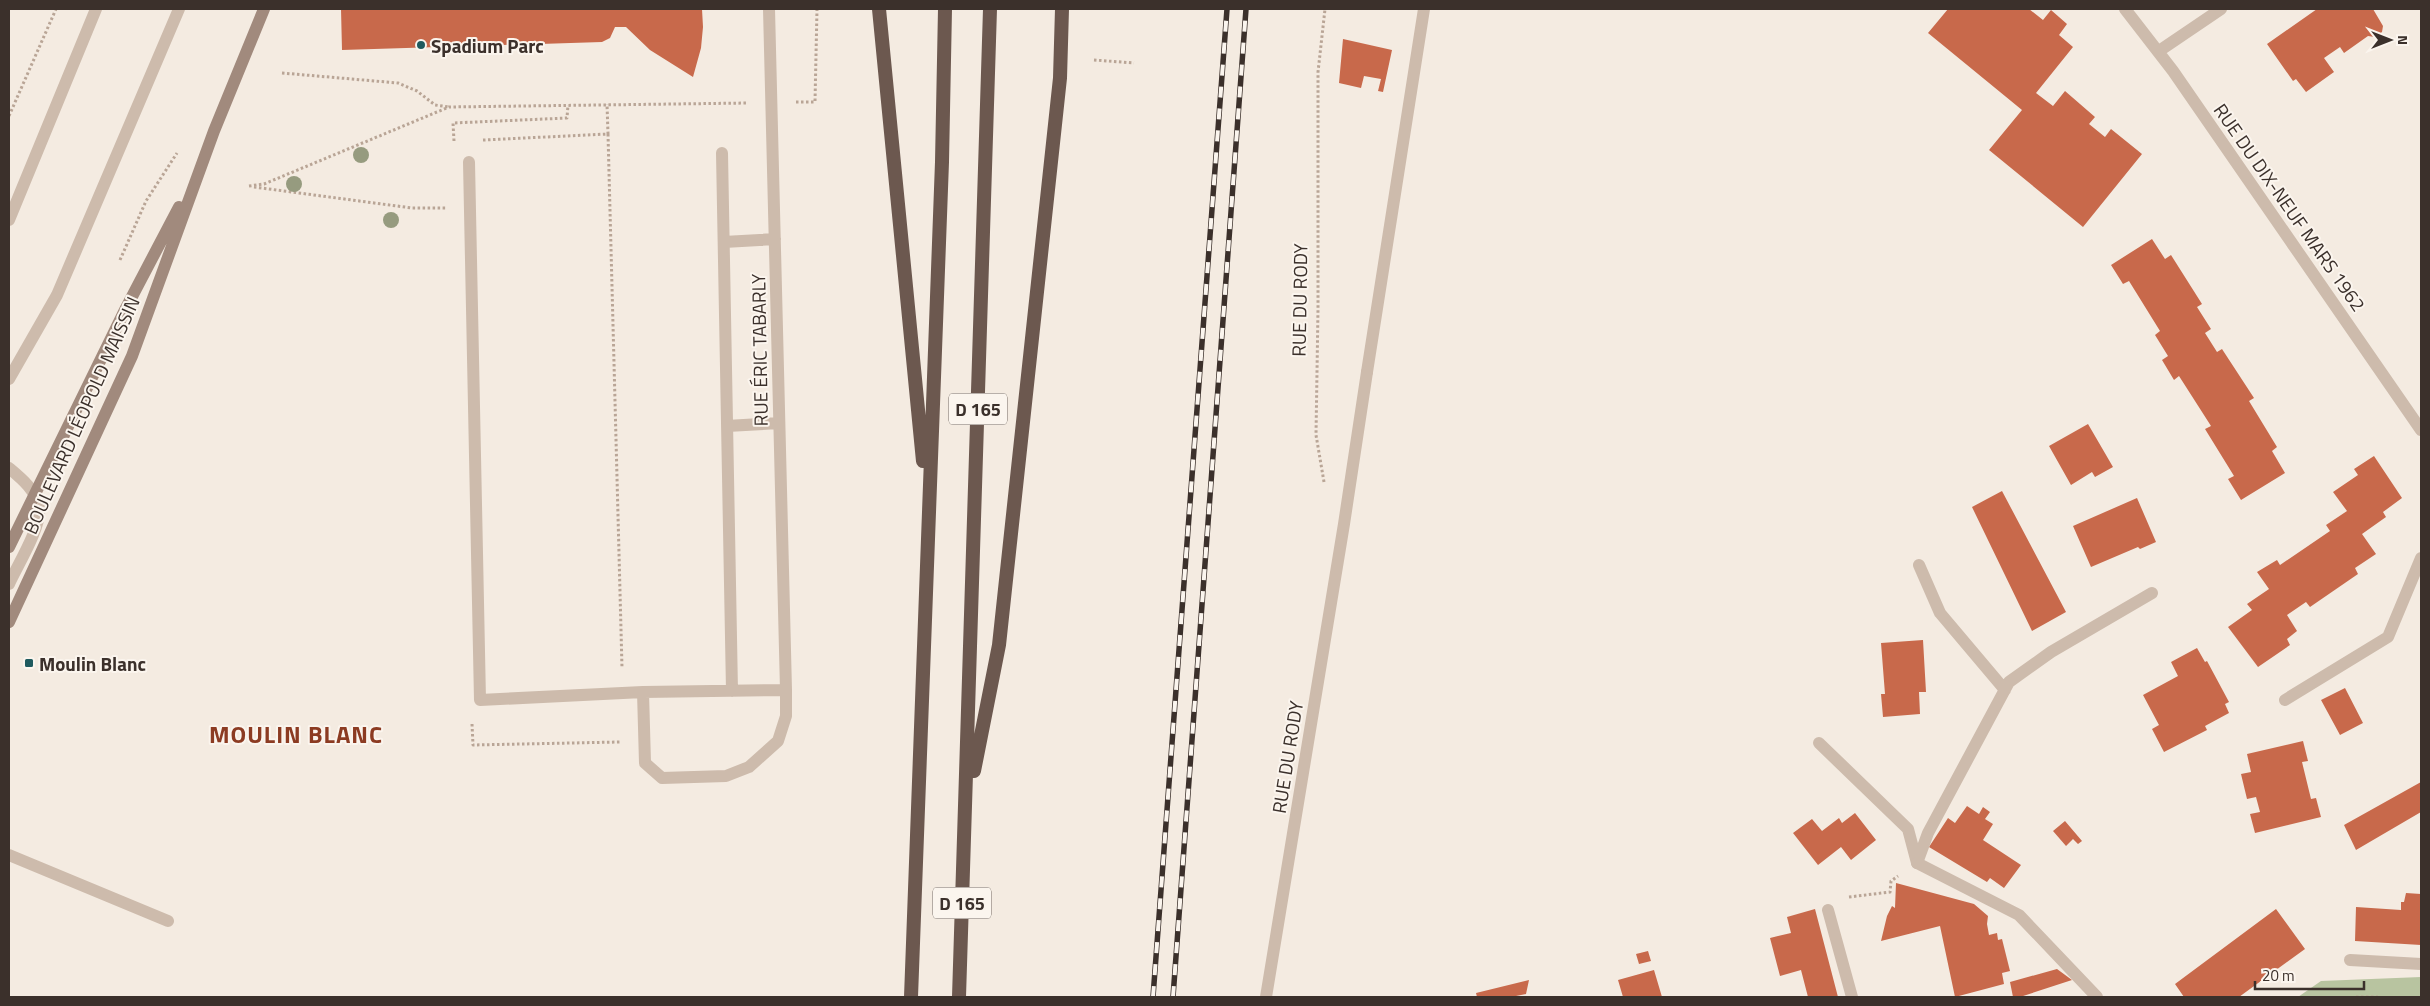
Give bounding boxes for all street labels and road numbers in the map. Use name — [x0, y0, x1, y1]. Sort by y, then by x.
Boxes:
street label: RUE DU DIX-NEUF MARS 1962 — [2207, 97, 2373, 317]
street label: RUE DU RODY — [1284, 242, 1315, 357]
street label: RUE ÉRIC TABARLY — [743, 273, 775, 427]
street label: BOULEVARD LÉOPOLD MAISSIN — [15, 291, 147, 539]
road number: D 165 — [949, 394, 1007, 424]
street label: RUE DU RODY — [1264, 698, 1310, 815]
road number: D 165 — [933, 888, 991, 918]

